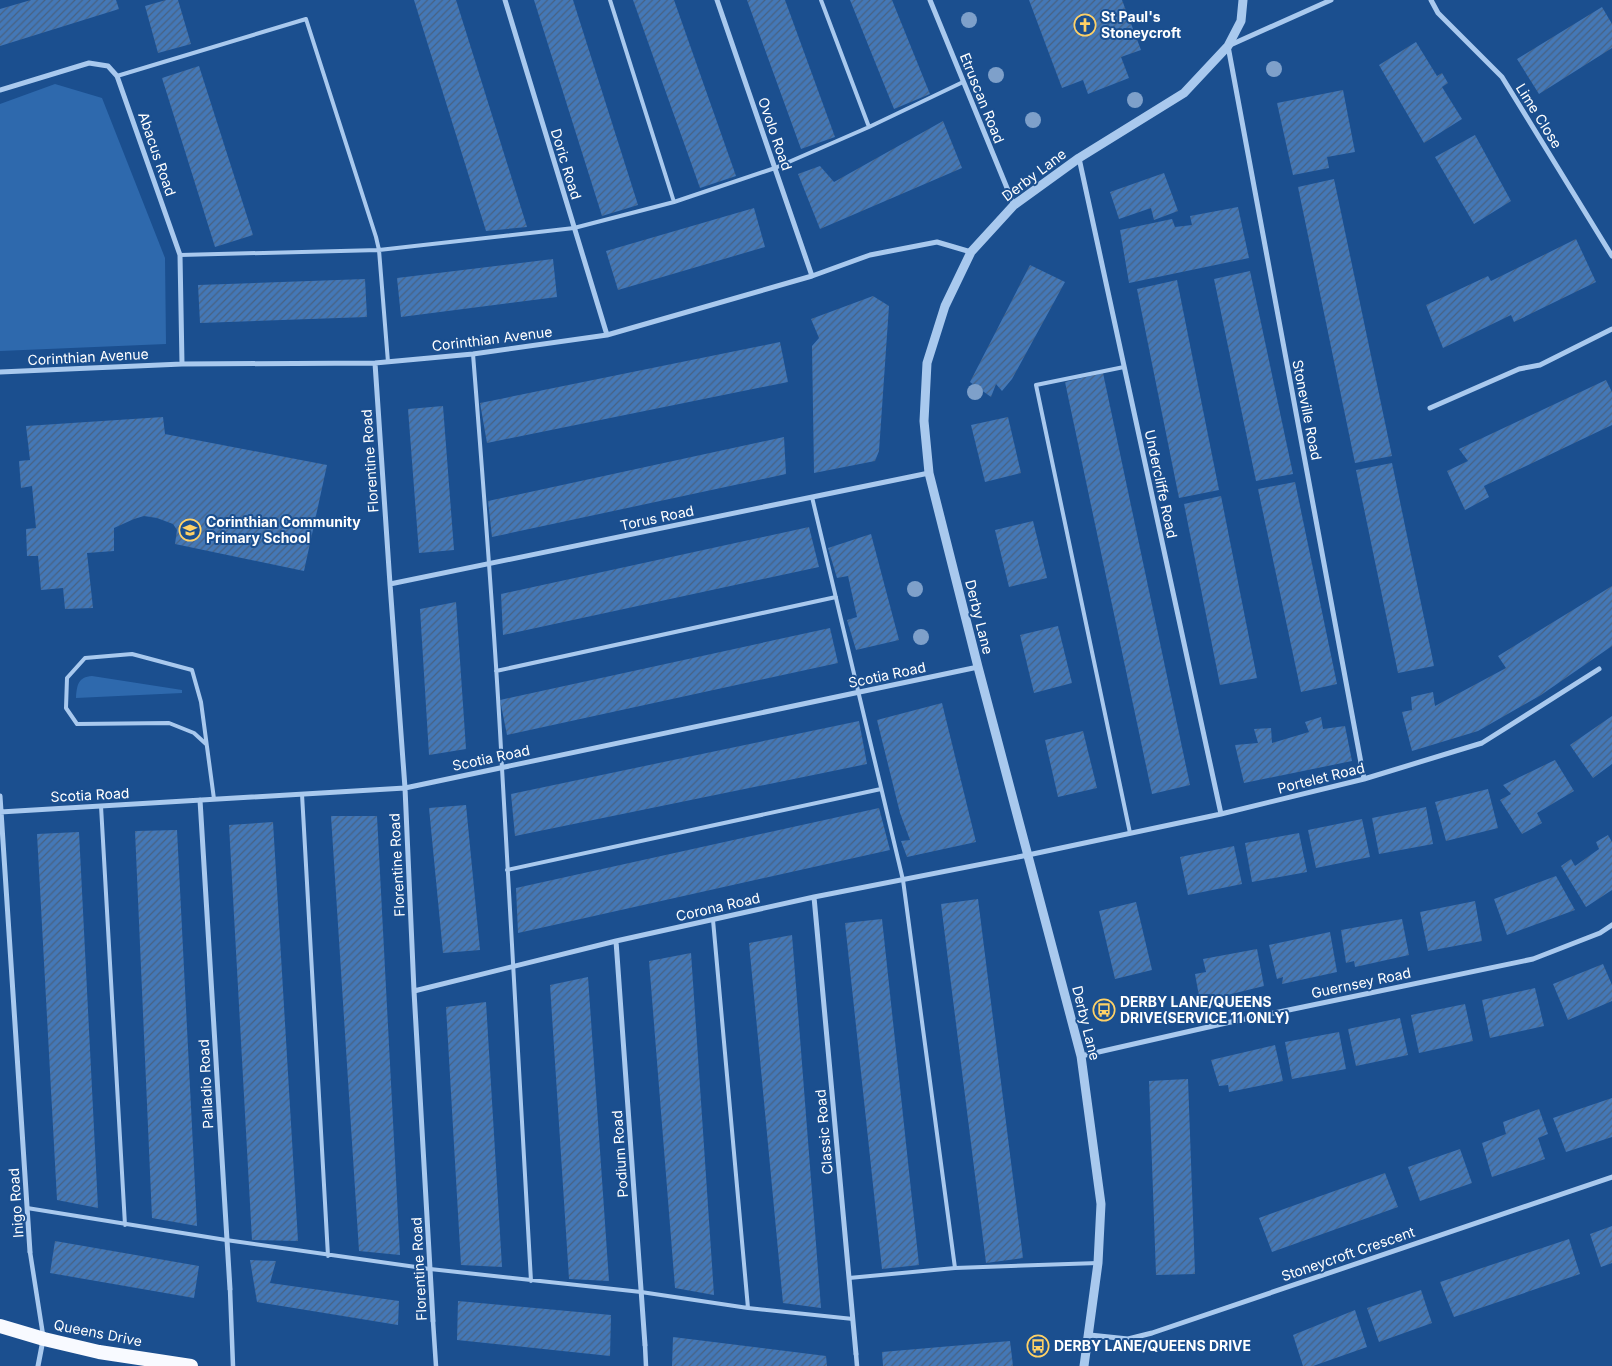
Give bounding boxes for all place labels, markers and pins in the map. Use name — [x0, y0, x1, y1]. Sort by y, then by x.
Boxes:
place label: St Paul's Stoneycroft — [1101, 8, 1181, 41]
church icon: St Paul's Stoneycroft — [1073, 13, 1097, 37]
place label: Corinthian Community Primary School — [206, 513, 361, 546]
school or university icon: Corinthian Community Primary School — [178, 518, 202, 542]
place label: DERBY LANE/QUEENS DRIVE(SERVICE 11 ONLY) — [1120, 993, 1290, 1026]
bus stop icon: DERBY LANE/QUEENS DRIVE(SERVICE 11 ONLY) — [1092, 998, 1116, 1022]
bus stop icon: DERBY LANE/QUEENS DRIVE — [1026, 1334, 1050, 1358]
place label: DERBY LANE/QUEENS DRIVE — [1054, 1337, 1251, 1354]

